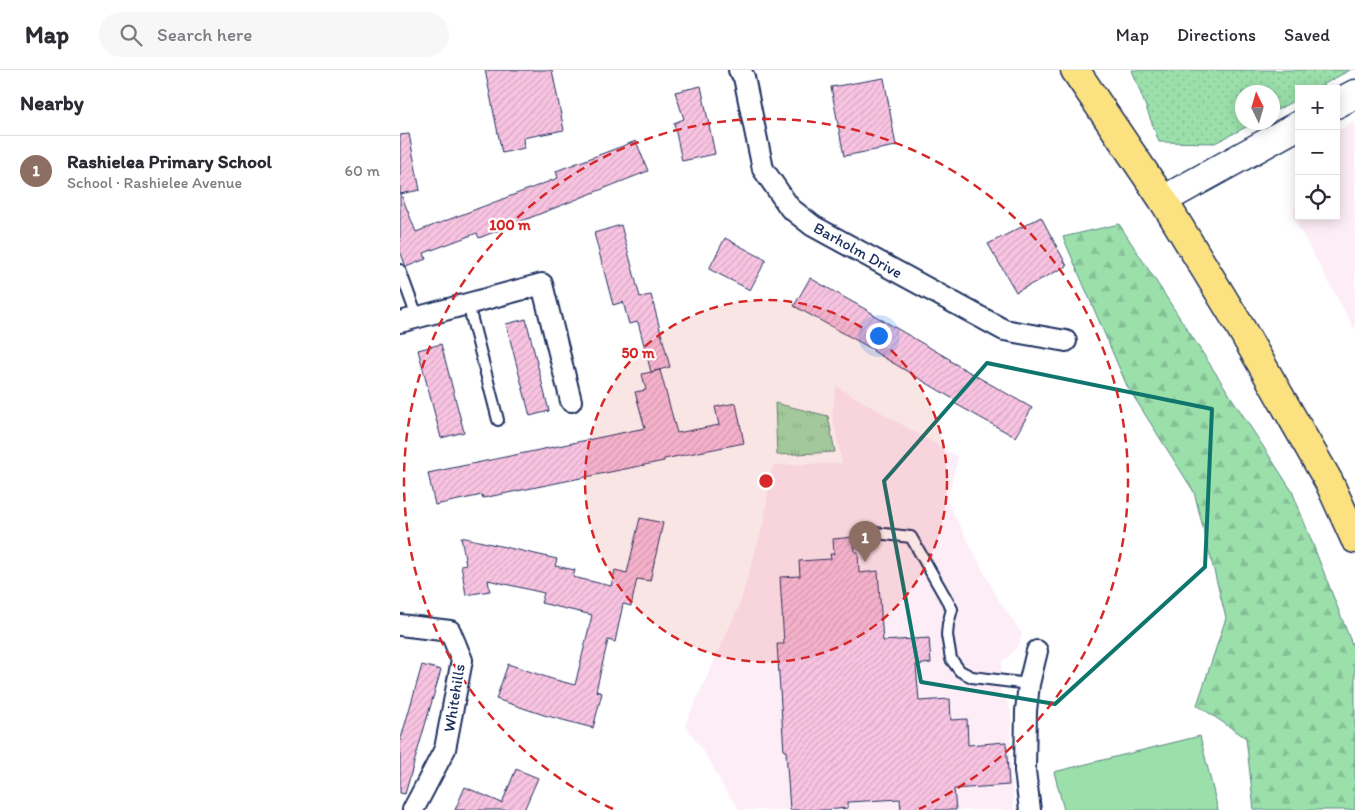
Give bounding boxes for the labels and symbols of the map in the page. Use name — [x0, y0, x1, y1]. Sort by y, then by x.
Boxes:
north arrow — [1235, 85, 1280, 130]
text: 100 m — [489, 216, 531, 234]
street label: Barholm Drive — [810, 218, 906, 282]
your location — [866, 323, 892, 349]
text: 50 m — [621, 344, 655, 362]
centre of rings — [757, 472, 775, 490]
pin: 1 — [849, 521, 881, 562]
street label: Whitehills — [439, 663, 469, 733]

